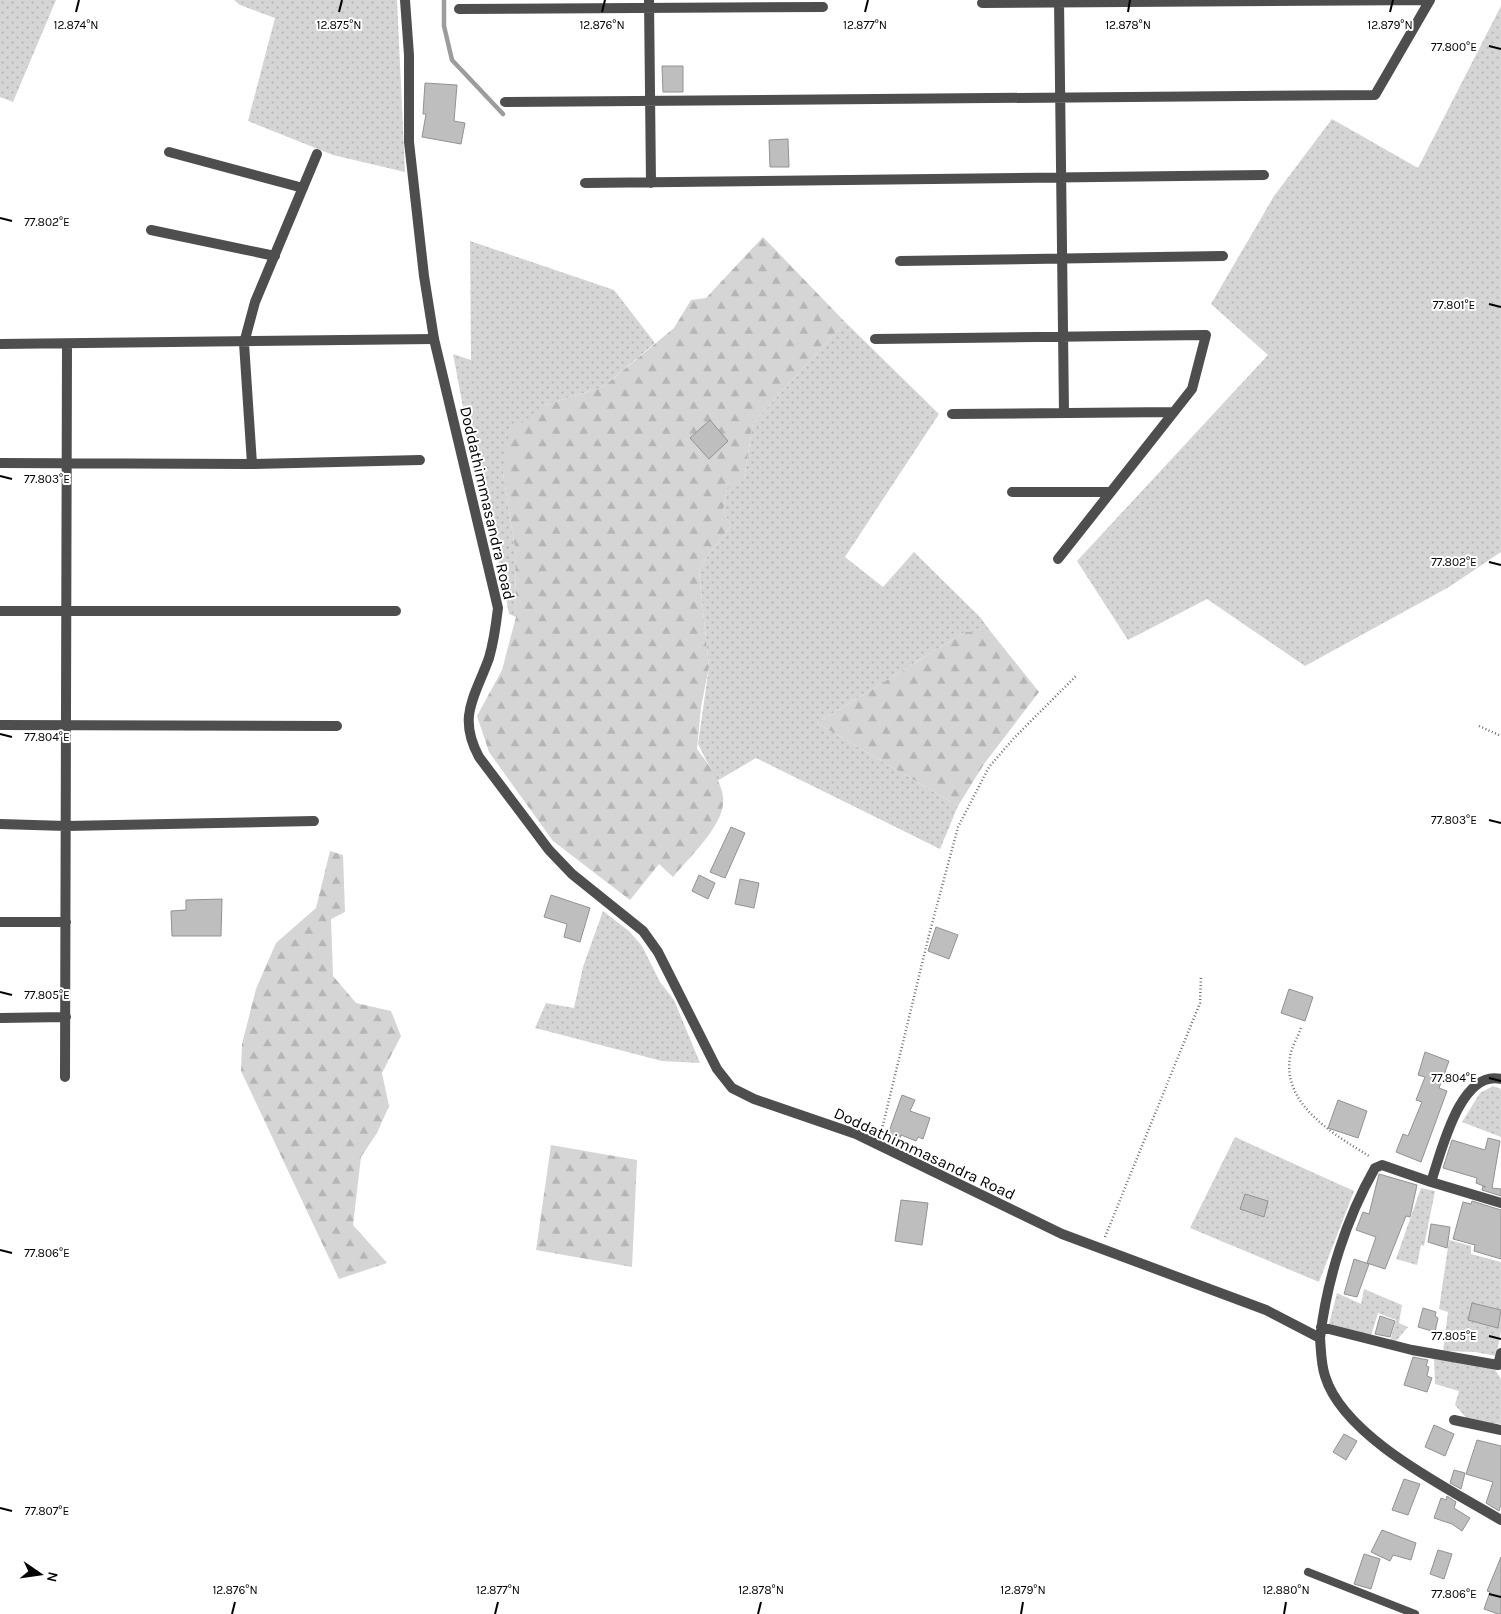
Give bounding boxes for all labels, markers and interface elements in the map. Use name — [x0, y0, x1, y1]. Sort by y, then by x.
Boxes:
text: 12.874°N — [53, 18, 99, 32]
text: 12.875°N — [316, 18, 362, 32]
text: 12.876°N — [579, 18, 625, 32]
text: 12.877°N — [843, 18, 887, 32]
text: 12.878°N — [1105, 18, 1151, 32]
text: 12.879°N — [1367, 18, 1413, 32]
text: 77.800°E — [1431, 40, 1477, 54]
text: 77.802°E — [24, 215, 70, 229]
text: 77.801°E — [1433, 298, 1475, 312]
street label: Doddathimmasandra Road — [456, 405, 519, 602]
text: 77.803°E — [24, 472, 70, 486]
text: 77.802°E — [1431, 555, 1477, 569]
text: 77.804°E — [24, 730, 70, 744]
text: 77.803°E — [1431, 813, 1477, 827]
text: 77.805°E — [24, 988, 70, 1002]
text: 77.804°E — [1431, 1071, 1477, 1085]
street label: Doddathimmasandra Road — [831, 1103, 1018, 1204]
text: 77.806°E — [24, 1246, 70, 1260]
text: 77.805°E — [1431, 1329, 1477, 1343]
text: 77.807°E — [25, 1504, 69, 1518]
north arrow — [15, 1549, 65, 1599]
text: N — [43, 1570, 62, 1584]
text: 12.876°N — [212, 1583, 258, 1597]
text: 12.877°N — [476, 1583, 520, 1597]
text: 12.878°N — [738, 1583, 784, 1597]
text: 12.879°N — [1000, 1583, 1046, 1597]
text: 12.880°N — [1262, 1583, 1310, 1597]
text: 77.806°E — [1431, 1587, 1477, 1601]

